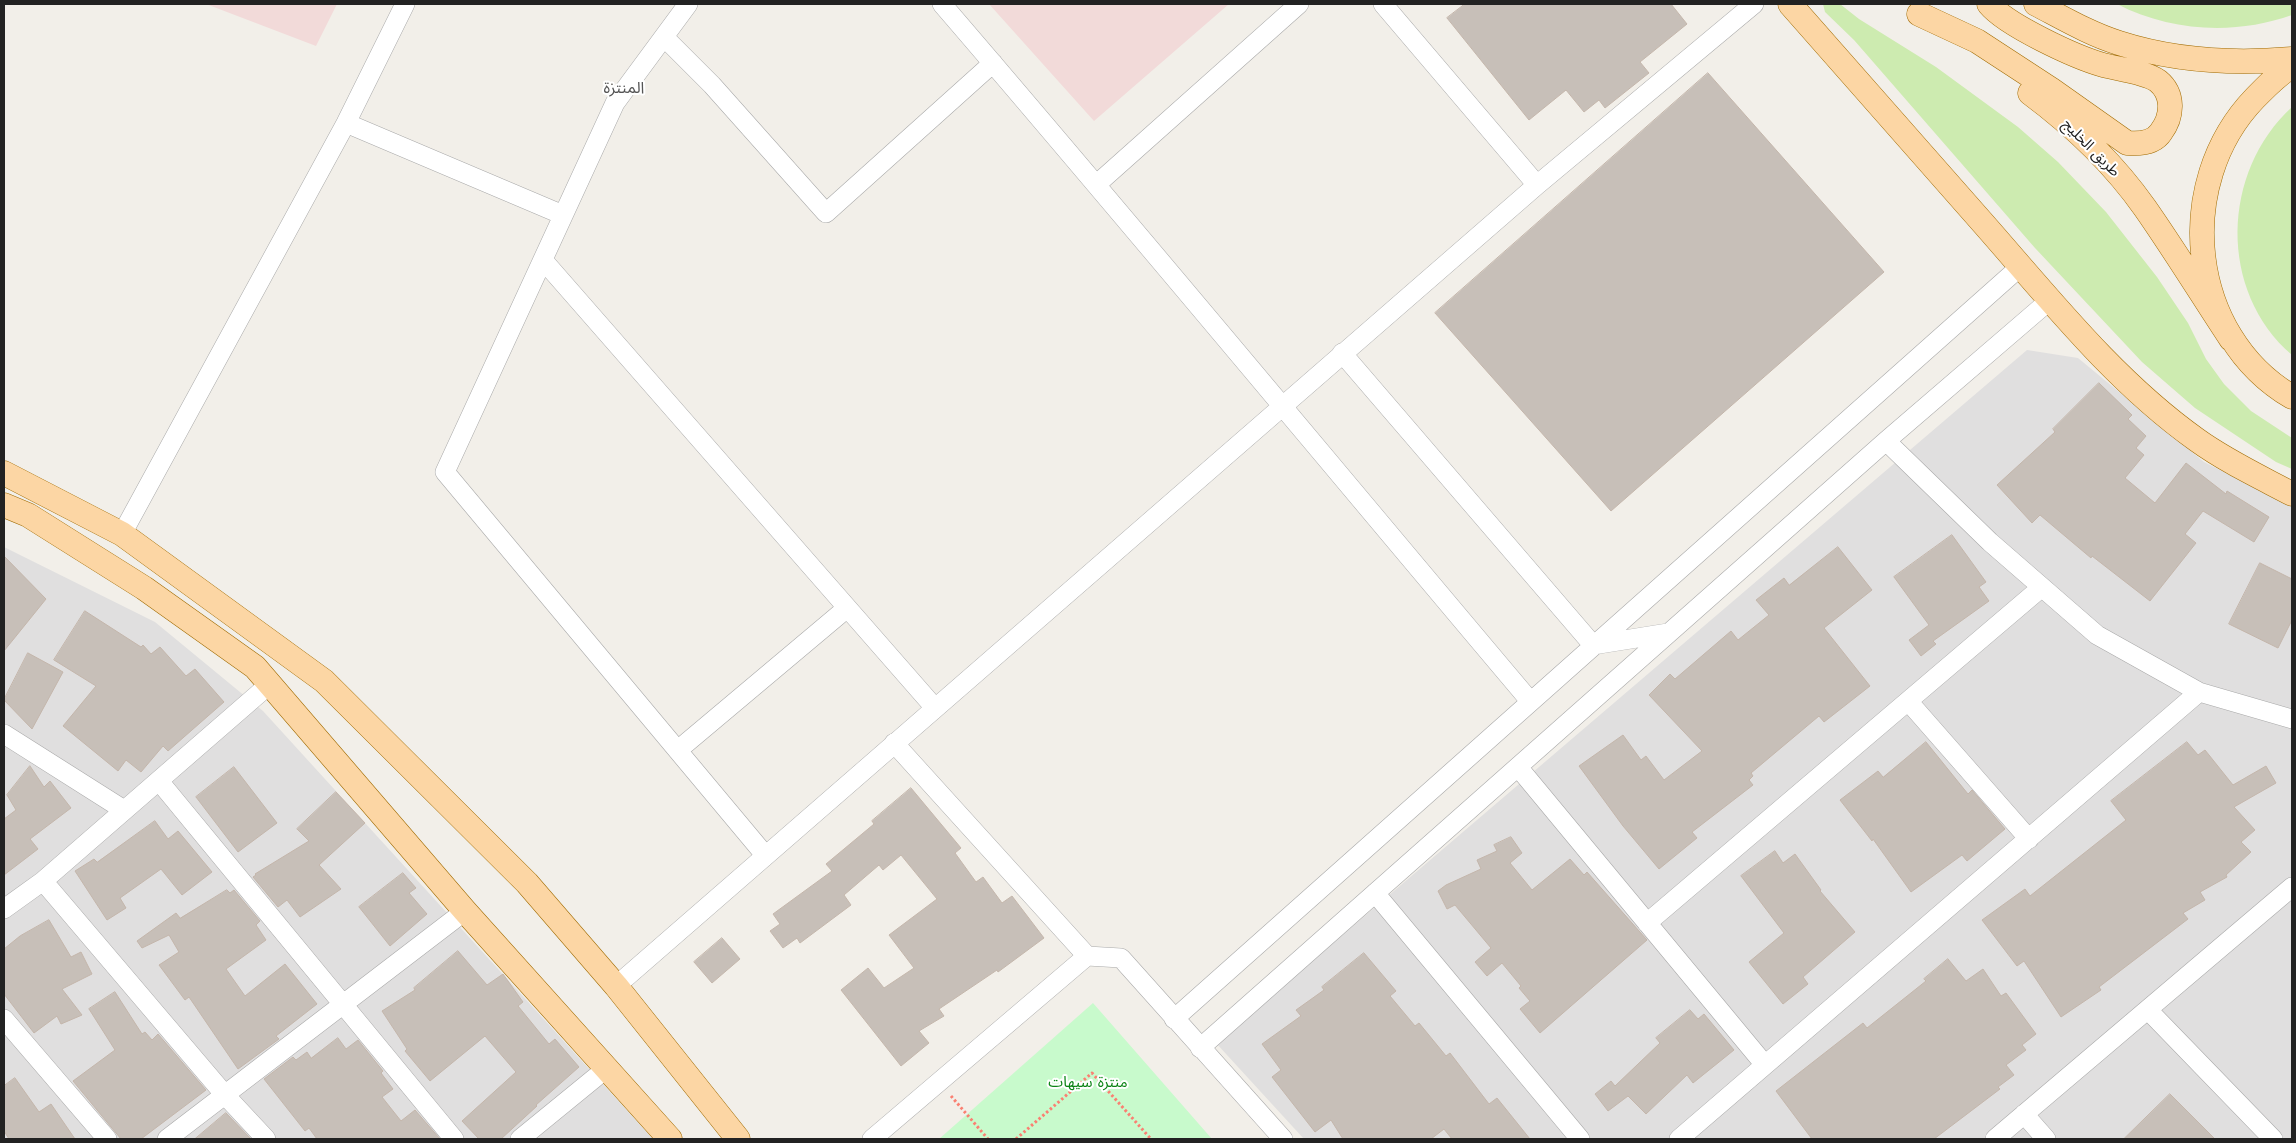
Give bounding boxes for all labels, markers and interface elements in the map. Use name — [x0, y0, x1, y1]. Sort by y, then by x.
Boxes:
district label: المنتزة — [604, 78, 644, 98]
street label: طريق الخليج — [2058, 115, 2124, 181]
park label: منتزة سيهات — [1048, 1074, 1128, 1092]

